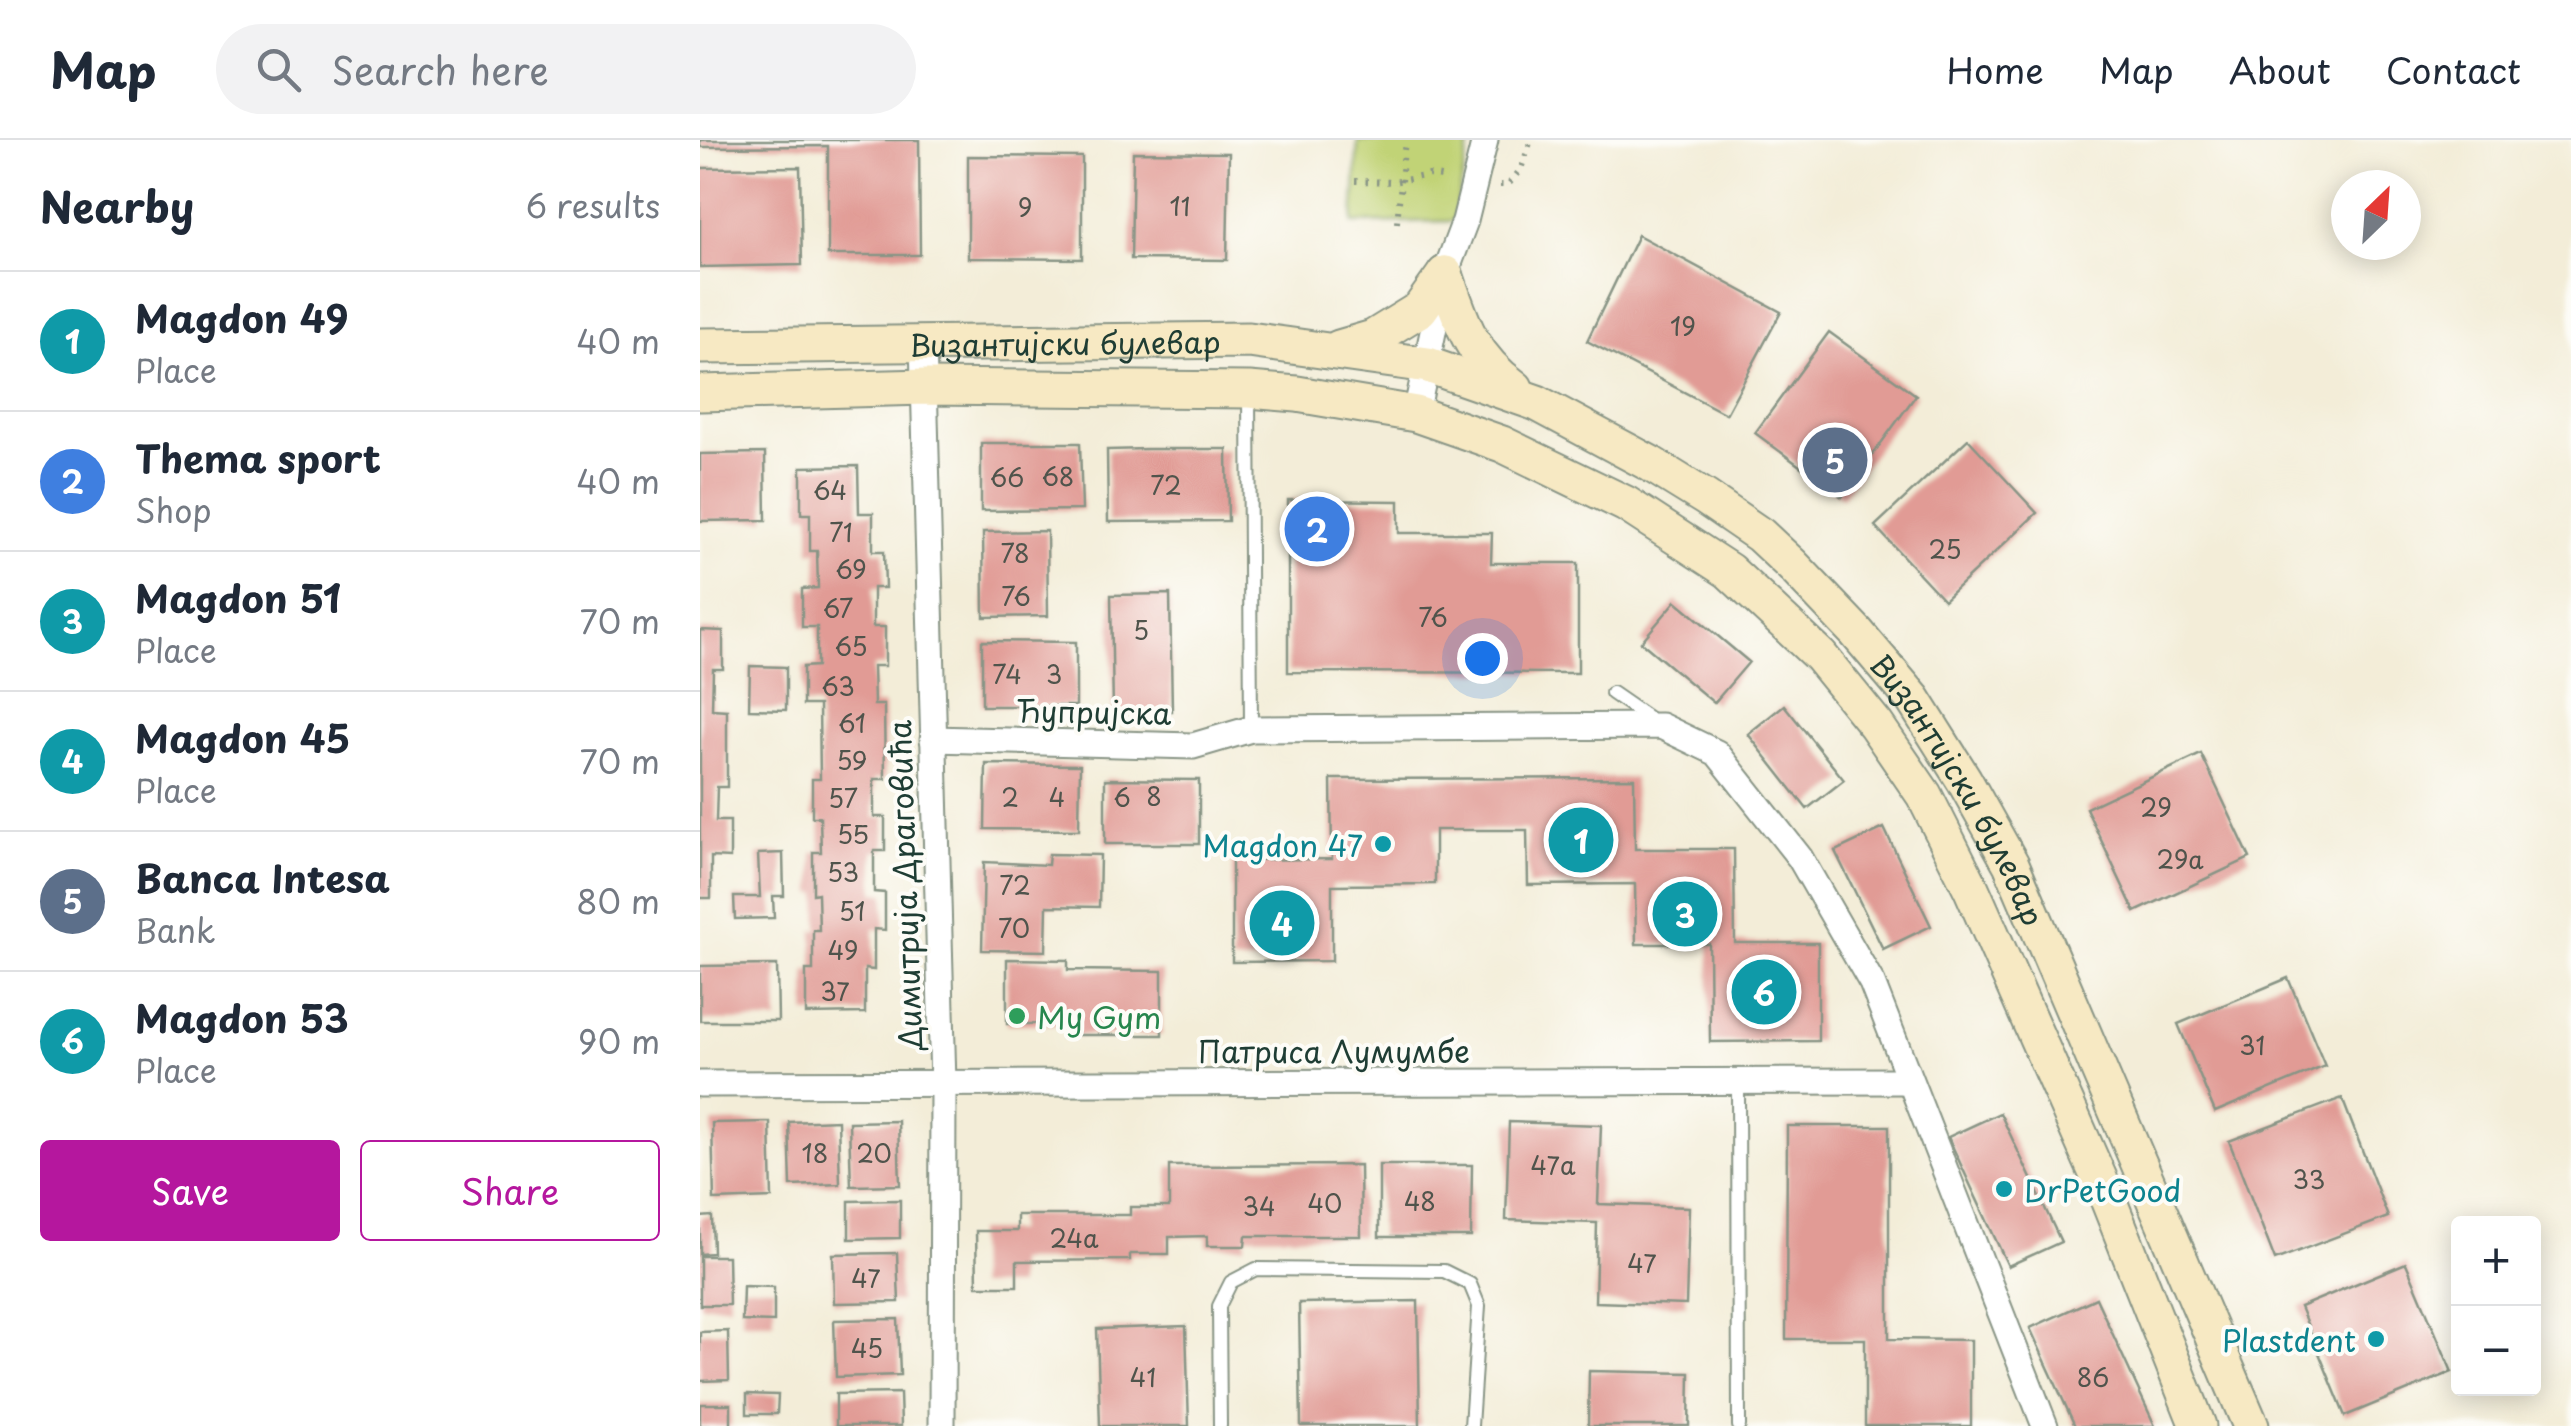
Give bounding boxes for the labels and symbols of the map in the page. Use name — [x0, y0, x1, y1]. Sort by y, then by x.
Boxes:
north arrow — [2331, 170, 2421, 260]
house number: 11 — [1170, 187, 1190, 225]
house number: 9 — [1018, 188, 1032, 226]
house number: 19 — [1670, 307, 1696, 345]
street label: Византијски булевар — [909, 318, 1221, 366]
pin: 5 — [1802, 422, 1868, 498]
house number: 68 — [1042, 457, 1074, 495]
house number: 66 — [990, 458, 1024, 496]
house number: 72 — [1150, 466, 1182, 504]
house number: 64 — [813, 471, 847, 509]
pin: 2 — [1284, 492, 1350, 566]
house number: 71 — [829, 513, 853, 551]
house number: 25 — [1928, 530, 1962, 568]
house number: 78 — [1000, 534, 1030, 572]
house number: 69 — [835, 550, 867, 588]
house number: 76 — [1001, 577, 1031, 615]
house number: 67 — [823, 589, 853, 627]
house number: 76 — [1418, 598, 1448, 636]
house number: 5 — [1133, 611, 1149, 649]
house number: 65 — [834, 627, 868, 665]
your location — [1457, 633, 1508, 684]
street label: Византијски булевар — [1860, 643, 2057, 932]
house number: 74 — [992, 655, 1022, 693]
house number: 3 — [1046, 655, 1062, 693]
house number: 63 — [821, 667, 855, 705]
street label: Ћупријска — [1016, 687, 1172, 735]
house number: 61 — [838, 704, 866, 742]
street label: Димитрија Драговића — [876, 719, 932, 1052]
house number: 59 — [836, 741, 868, 779]
house number: 8 — [1146, 777, 1162, 815]
house number: 2 — [1001, 778, 1019, 816]
house number: 4 — [1049, 778, 1065, 816]
house number: 6 — [1113, 778, 1131, 816]
house number: 57 — [828, 779, 858, 817]
house number: 29 — [2140, 788, 2172, 826]
pin: 1 — [1548, 802, 1614, 878]
house number: 55 — [837, 815, 869, 853]
place label: Magdon 47 — [1202, 822, 1363, 867]
marker: Magdon 47 — [1372, 833, 1394, 855]
house number: 29a — [2156, 840, 2204, 878]
house number: 53 — [827, 853, 859, 891]
house number: 72 — [999, 866, 1031, 904]
pin: 3 — [1652, 876, 1718, 952]
pin: 4 — [1250, 886, 1314, 960]
house number: 51 — [839, 892, 865, 930]
house number: 70 — [998, 909, 1030, 947]
house number: 49 — [828, 931, 858, 969]
pin: 6 — [1732, 954, 1796, 1030]
house number: 37 — [820, 972, 850, 1010]
place label: My Gym — [1037, 994, 1161, 1039]
marker: My Gym — [1006, 1005, 1028, 1027]
house number: 31 — [2239, 1026, 2265, 1064]
street label: Патриса Лумумбе — [1198, 1028, 1470, 1073]
house number: 18 — [802, 1134, 828, 1172]
house number: 20 — [856, 1134, 892, 1172]
house number: 47a — [1531, 1146, 1576, 1184]
house number: 33 — [2293, 1160, 2325, 1198]
place label: DrPetGood — [2024, 1167, 2181, 1212]
marker: DrPetGood — [1993, 1178, 2015, 1200]
house number: 48 — [1404, 1182, 1436, 1220]
house number: 40 — [1308, 1184, 1342, 1222]
house number: 34 — [1242, 1187, 1276, 1225]
house number: 24a — [1049, 1219, 1099, 1257]
house number: 47 — [1627, 1244, 1657, 1282]
house number: 47 — [851, 1259, 881, 1297]
place label: Plastdent — [2222, 1317, 2356, 1362]
marker: Plastdent — [2365, 1328, 2387, 1350]
house number: 45 — [851, 1329, 883, 1367]
house number: 41 — [1130, 1358, 1156, 1396]
house number: 86 — [2077, 1358, 2109, 1396]

